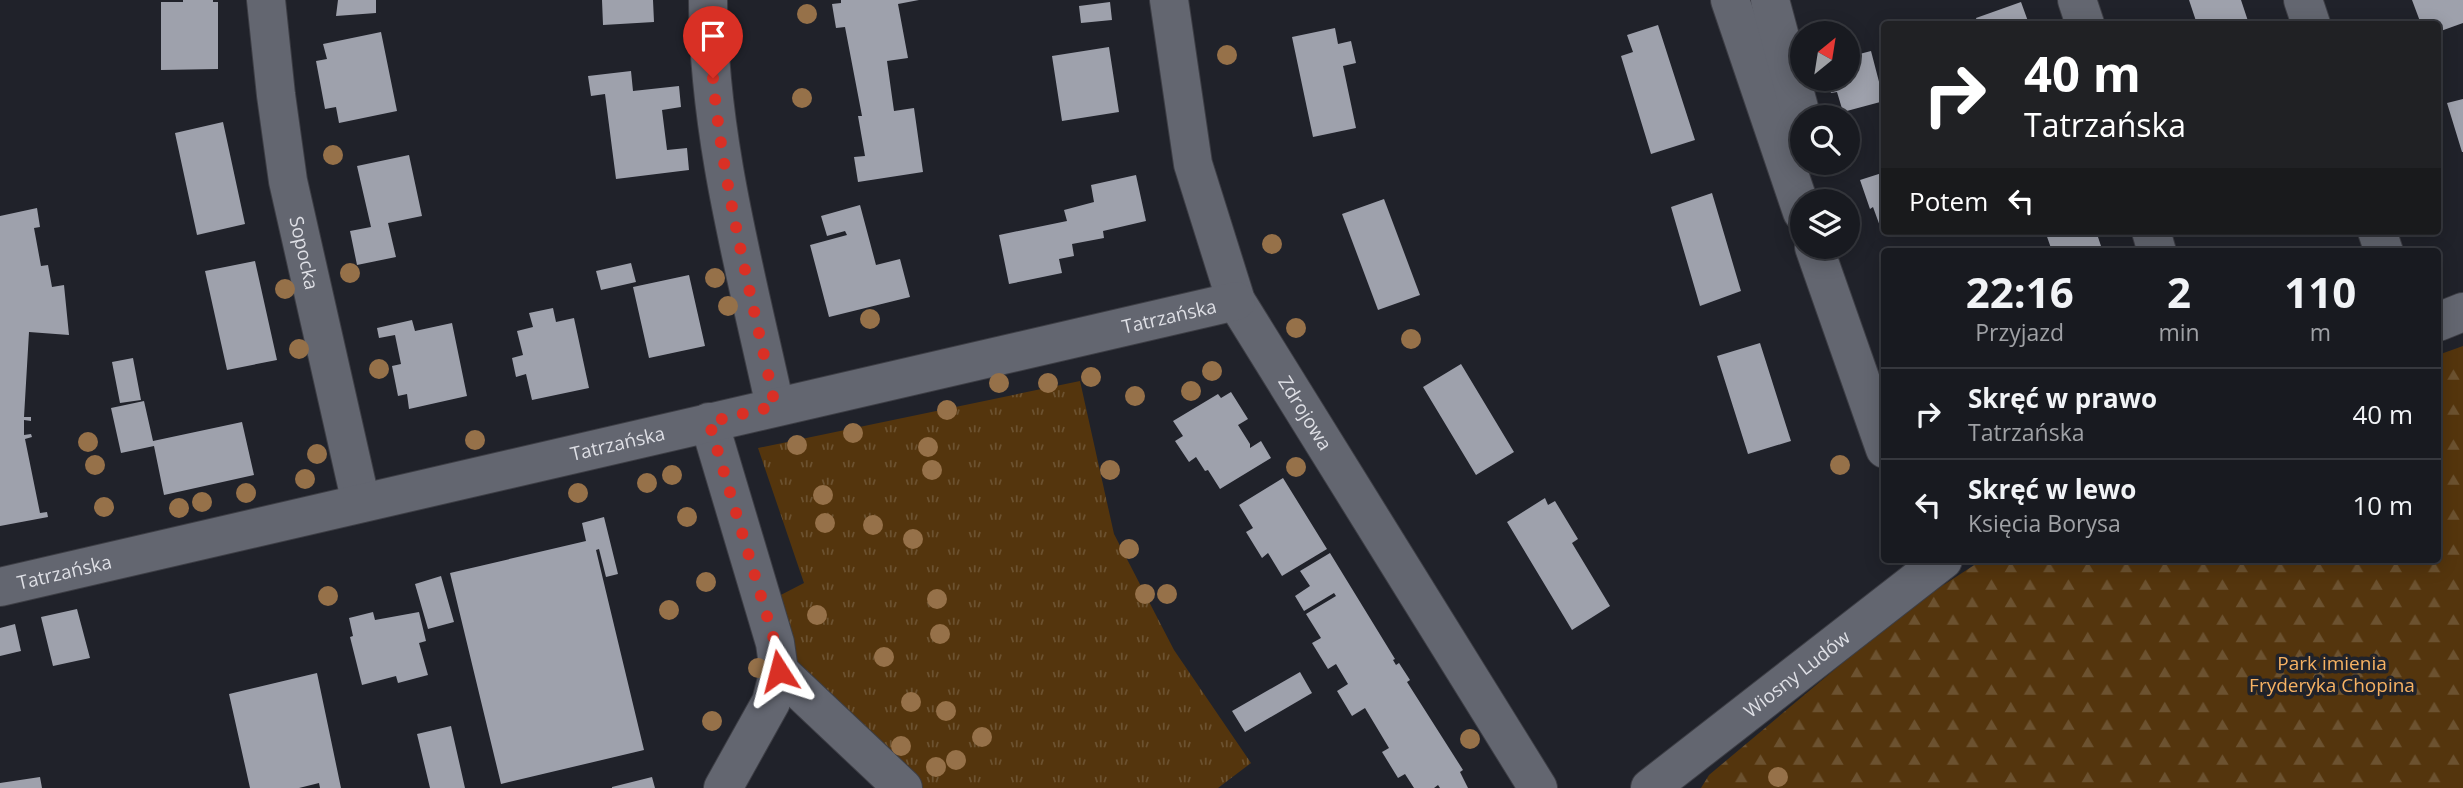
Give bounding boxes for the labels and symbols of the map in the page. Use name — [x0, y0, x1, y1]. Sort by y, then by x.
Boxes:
pin — [683, 6, 743, 78]
north arrow — [1790, 21, 1860, 91]
street label: Sopocka — [283, 214, 325, 292]
street label: Tatrzańska — [1119, 293, 1219, 340]
street label: Zdrojowa — [1272, 371, 1338, 455]
street label: Tatrzańska — [568, 420, 667, 467]
street label: Tatrzańska — [14, 548, 114, 596]
street label: Wiosny Ludów — [1738, 624, 1856, 723]
position arrow — [742, 634, 816, 708]
park label: Park imienia Fryderyka Chopina — [2249, 650, 2415, 698]

